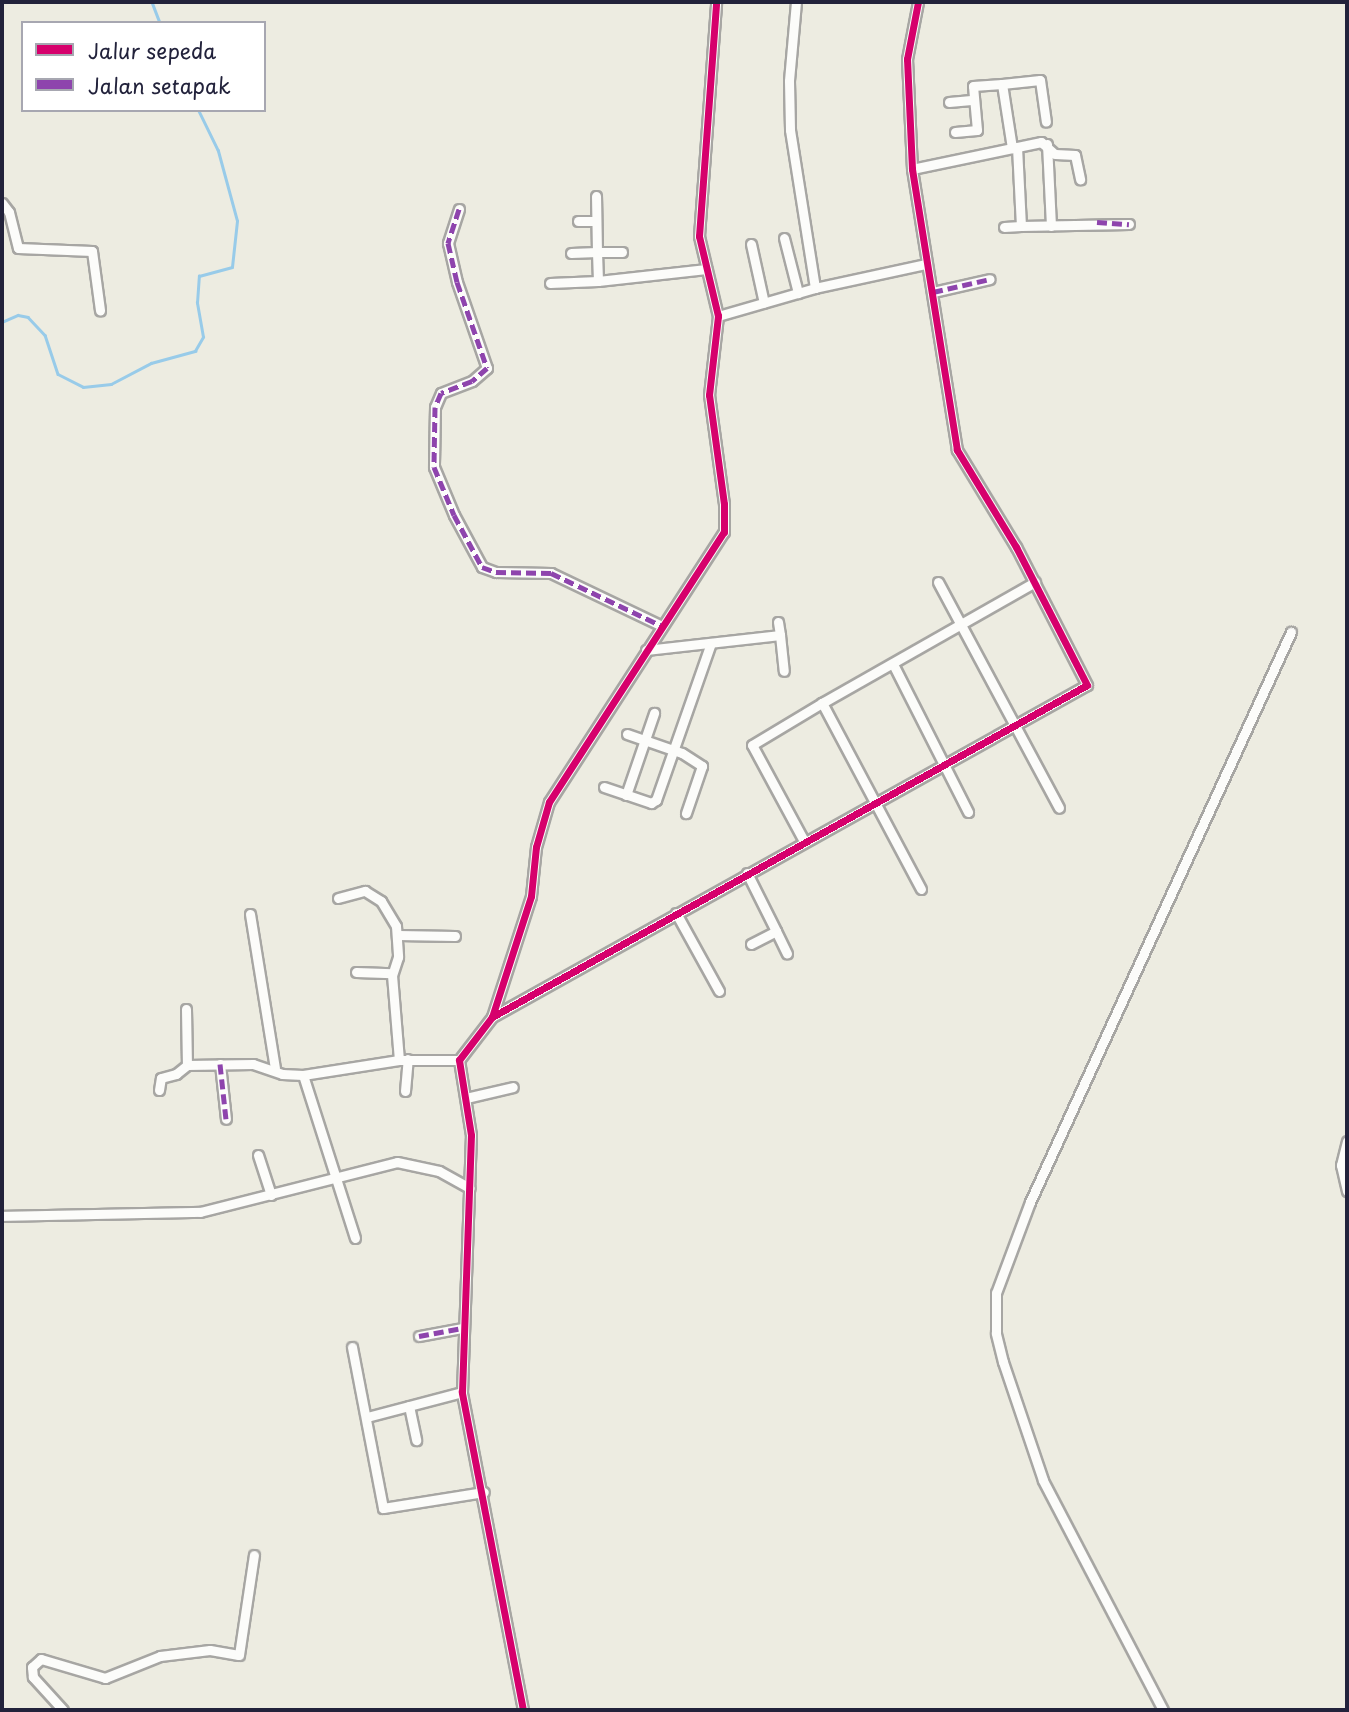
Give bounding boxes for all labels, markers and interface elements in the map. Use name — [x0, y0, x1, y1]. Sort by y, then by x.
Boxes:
legend — [21, 21, 266, 112]
text: Jalur sepeda — [88, 34, 216, 66]
text: Jalan setapak — [88, 69, 231, 101]

